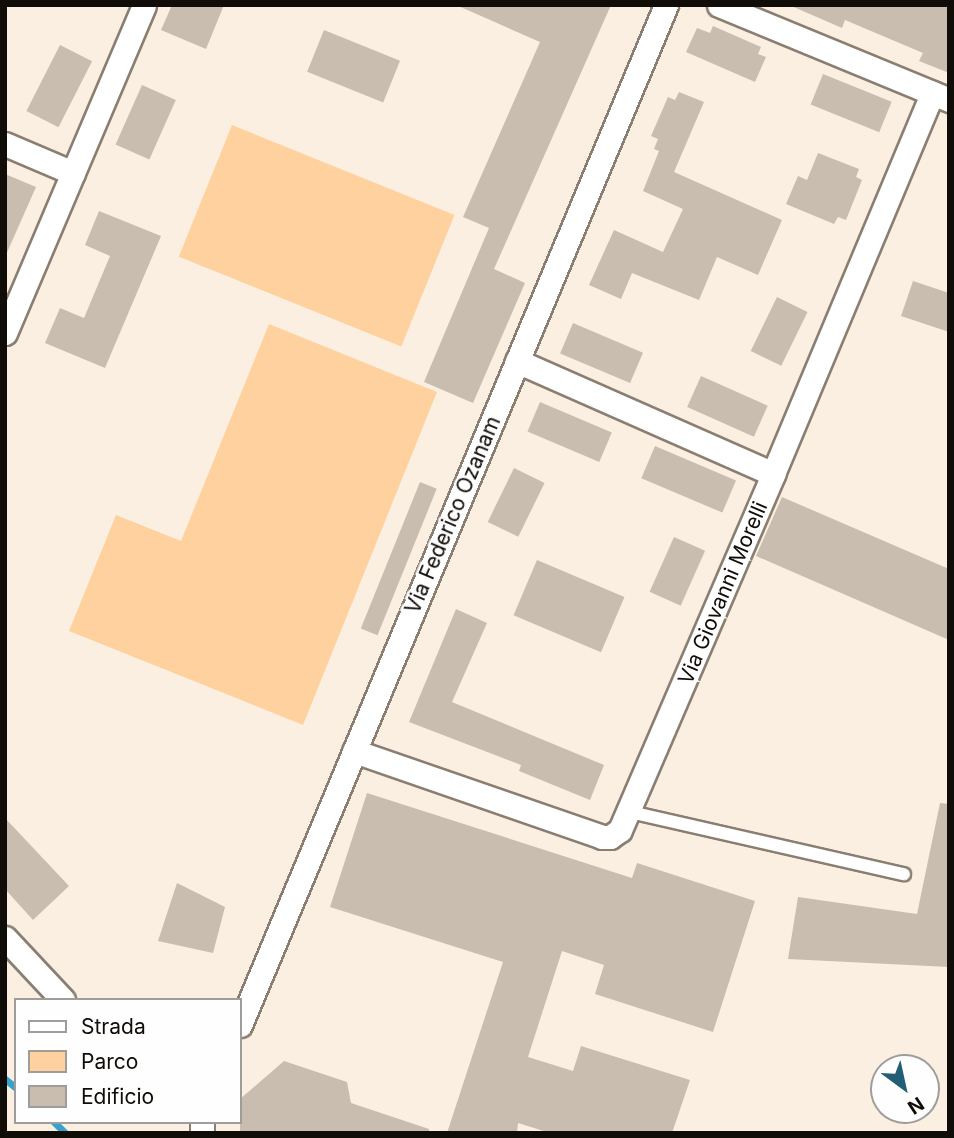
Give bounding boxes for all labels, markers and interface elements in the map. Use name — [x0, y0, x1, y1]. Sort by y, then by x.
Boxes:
street label: Via Federico Ozanam — [400, 412, 506, 618]
street label: Via Giovanni Morelli — [673, 498, 773, 688]
legend — [14, 998, 242, 1124]
text: Strada — [81, 1014, 146, 1039]
text: Parco — [81, 1049, 138, 1074]
north arrow — [870, 1054, 940, 1124]
text: Edificio — [81, 1084, 154, 1109]
text: N — [903, 1092, 928, 1119]

